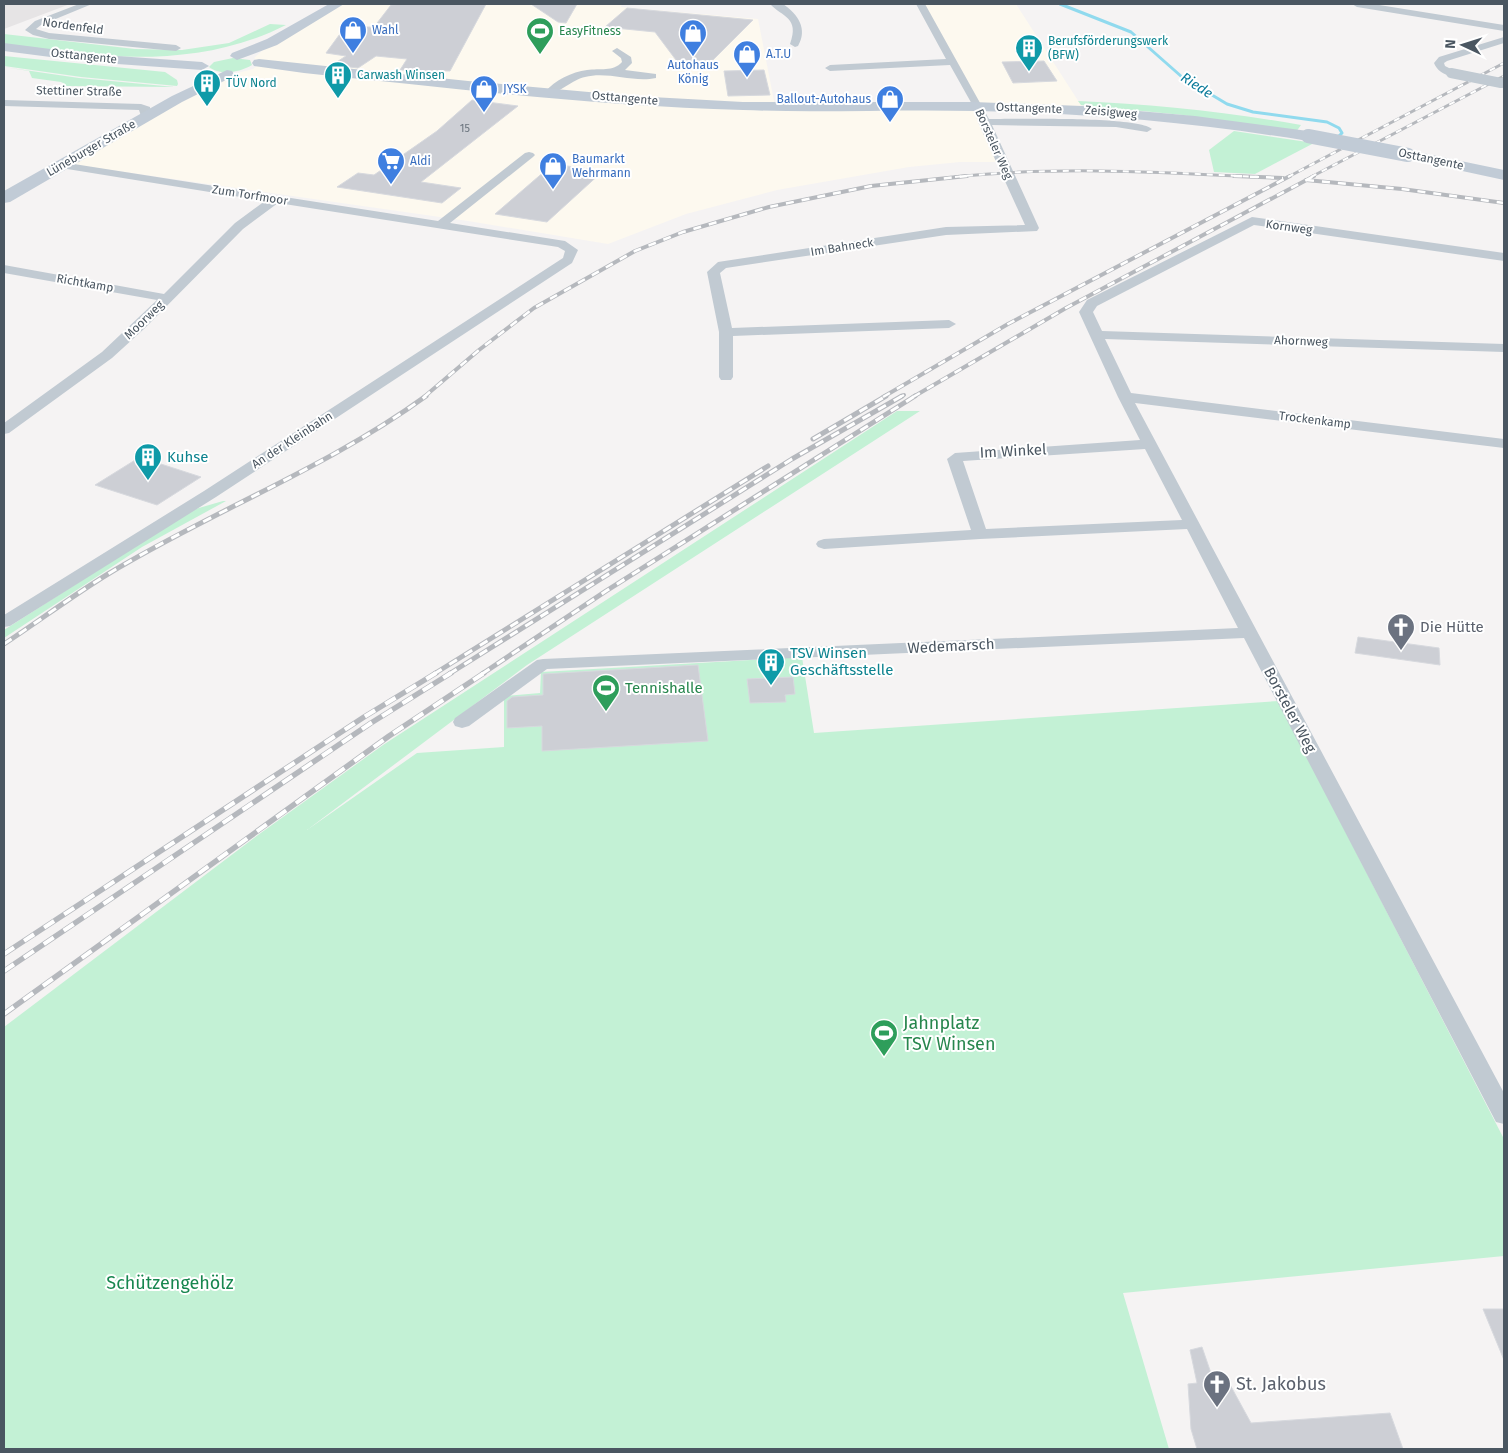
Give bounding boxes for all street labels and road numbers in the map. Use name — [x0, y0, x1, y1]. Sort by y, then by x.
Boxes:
street label: Nordenfeld — [42, 15, 104, 37]
street label: Osttangente — [50, 46, 118, 66]
street label: Stettiner Straße — [36, 83, 122, 99]
street label: Osttangente — [591, 88, 659, 108]
street label: Osttangente — [996, 100, 1062, 116]
street label: Zeisigweg — [1084, 103, 1139, 121]
street label: Borsteler Weg — [972, 107, 1016, 182]
street label: Lüneburger Straße — [44, 117, 138, 179]
street label: Osttangente — [1397, 145, 1465, 173]
street label: Zum Torfmoor — [211, 182, 289, 208]
street label: Kornweg — [1265, 217, 1314, 237]
street label: Im Bahneck — [810, 235, 875, 259]
street label: Richtkamp — [55, 271, 115, 295]
street label: Moorweg — [121, 297, 167, 342]
street label: Ahornweg — [1274, 333, 1329, 349]
street label: An der Kleinbahn — [249, 409, 335, 471]
street label: Trockenkamp — [1278, 409, 1352, 431]
street label: Im Winkel — [979, 440, 1047, 462]
street label: Wedemarsch — [907, 635, 995, 657]
street label: Borsteler Weg — [1260, 664, 1320, 756]

